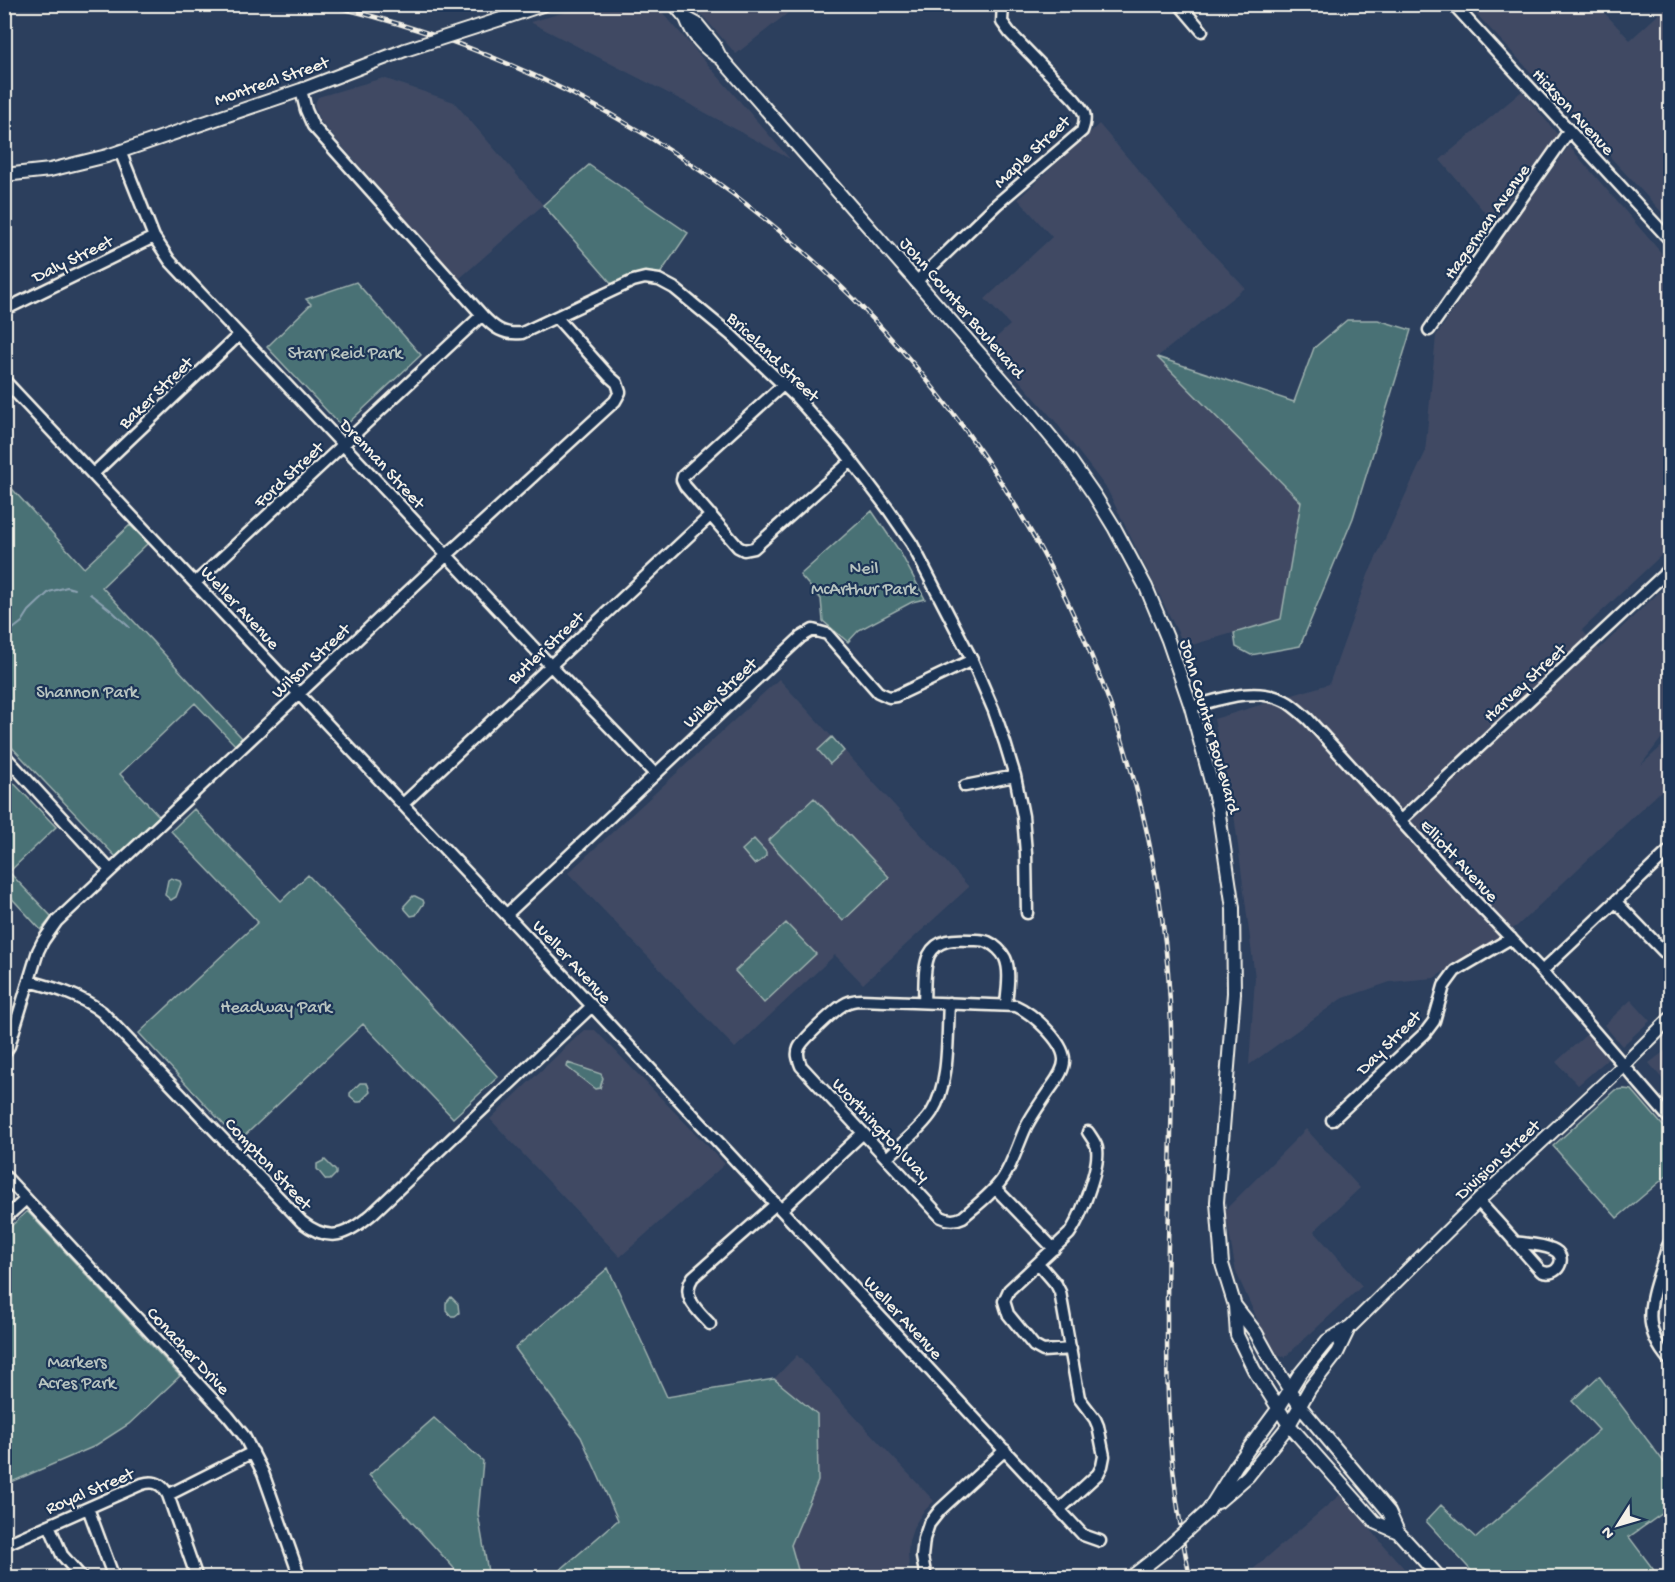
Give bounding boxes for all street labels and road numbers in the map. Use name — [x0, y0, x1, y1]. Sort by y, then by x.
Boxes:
street label: Montreal Street — [212, 52, 333, 112]
street label: Hickson Avenue — [1527, 65, 1618, 161]
street label: Maple Street — [990, 111, 1076, 194]
street label: Hagerman Avenue — [1440, 160, 1536, 284]
street label: Daly Street — [29, 231, 118, 289]
street label: John Counter Boulevard — [894, 234, 1029, 384]
street label: Briceland Street — [721, 308, 824, 408]
street label: Baker Street — [114, 352, 199, 435]
street label: Drennan Street — [333, 415, 429, 515]
street label: Ford Street — [250, 437, 330, 514]
street label: Weller Avenue — [195, 563, 284, 655]
street label: Butler Street — [503, 607, 590, 690]
street label: Wilson Street — [268, 619, 357, 704]
street label: John Counter Boulevard — [1174, 637, 1244, 817]
street label: Harvey Street — [1480, 639, 1572, 727]
street label: Wiley Street — [679, 653, 763, 733]
street label: Elliott Avenue — [1415, 816, 1502, 908]
street label: Weller Avenue — [527, 917, 616, 1009]
street label: Day Street — [1352, 1006, 1428, 1081]
street label: Worthington Way — [827, 1074, 934, 1187]
street label: Compton Street — [219, 1114, 316, 1216]
street label: Division Street — [1451, 1115, 1547, 1206]
street label: Weller Avenue — [858, 1273, 947, 1365]
street label: Conacher Drive — [141, 1303, 234, 1401]
street label: Royal Street — [43, 1464, 139, 1520]

